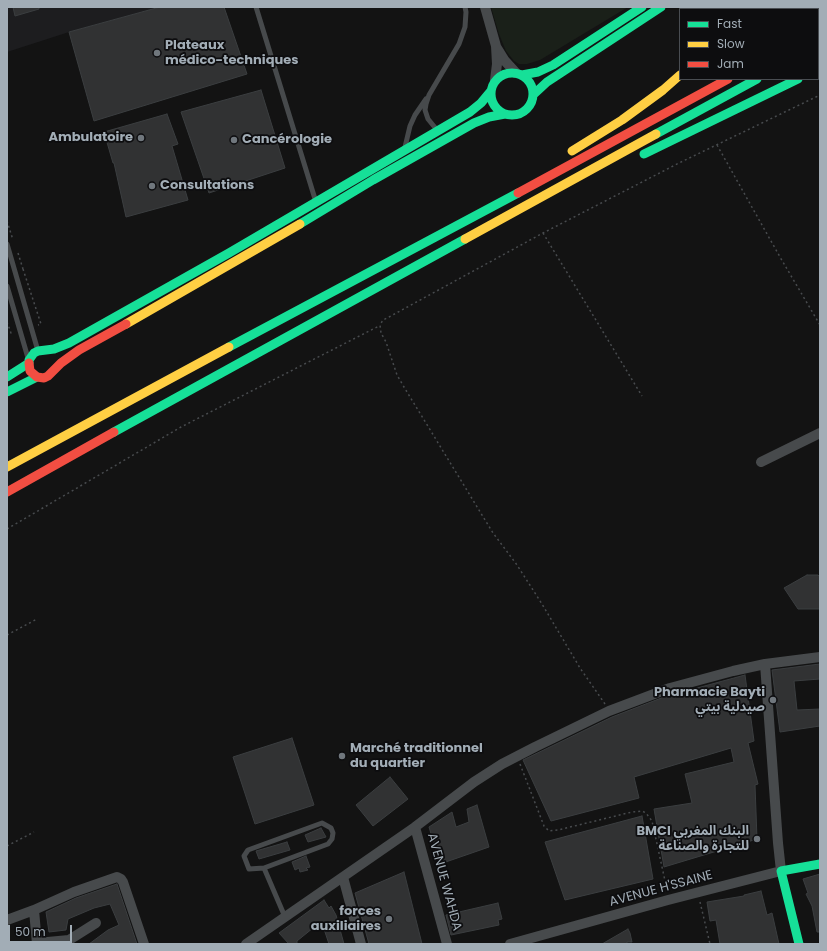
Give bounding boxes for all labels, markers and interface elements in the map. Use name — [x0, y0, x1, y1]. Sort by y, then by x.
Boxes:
legend — [679, 8, 819, 80]
text: Fast — [717, 15, 742, 32]
text: Slow — [717, 35, 745, 52]
place label: Plateaux médico-techniques — [165, 38, 298, 69]
marker: Plateaux médico-techniques — [152, 48, 162, 58]
text: Jam — [717, 55, 744, 72]
place label: Ambulatoire — [48, 130, 133, 146]
place label: Cancérologie — [242, 132, 332, 148]
marker: Ambulatoire — [136, 133, 146, 143]
marker: Cancérologie — [229, 135, 239, 145]
place label: Consultations — [160, 178, 254, 194]
marker: Consultations — [147, 181, 157, 191]
place label: Pharmacie Bayti صيدلية بيتي — [654, 685, 765, 716]
marker: Pharmacie Bayti صيدلية بيتي — [768, 695, 778, 705]
place label: Marché traditionnel du quartier — [350, 741, 483, 772]
marker: Marché traditionnel du quartier — [337, 751, 347, 761]
place label: BMCI البنك المغربي للتجارة والصناعة — [637, 824, 749, 855]
street label: AVENUE WAHDA — [423, 831, 465, 933]
marker: BMCI البنك المغربي للتجارة والصناعة — [752, 834, 762, 844]
street label: AVENUE H'SSAINE — [608, 868, 714, 910]
place label: forces auxiliaires — [311, 904, 381, 935]
marker: forces auxiliaires — [384, 914, 394, 924]
scale bar — [10, 917, 74, 943]
text: 50 m — [15, 923, 46, 940]

